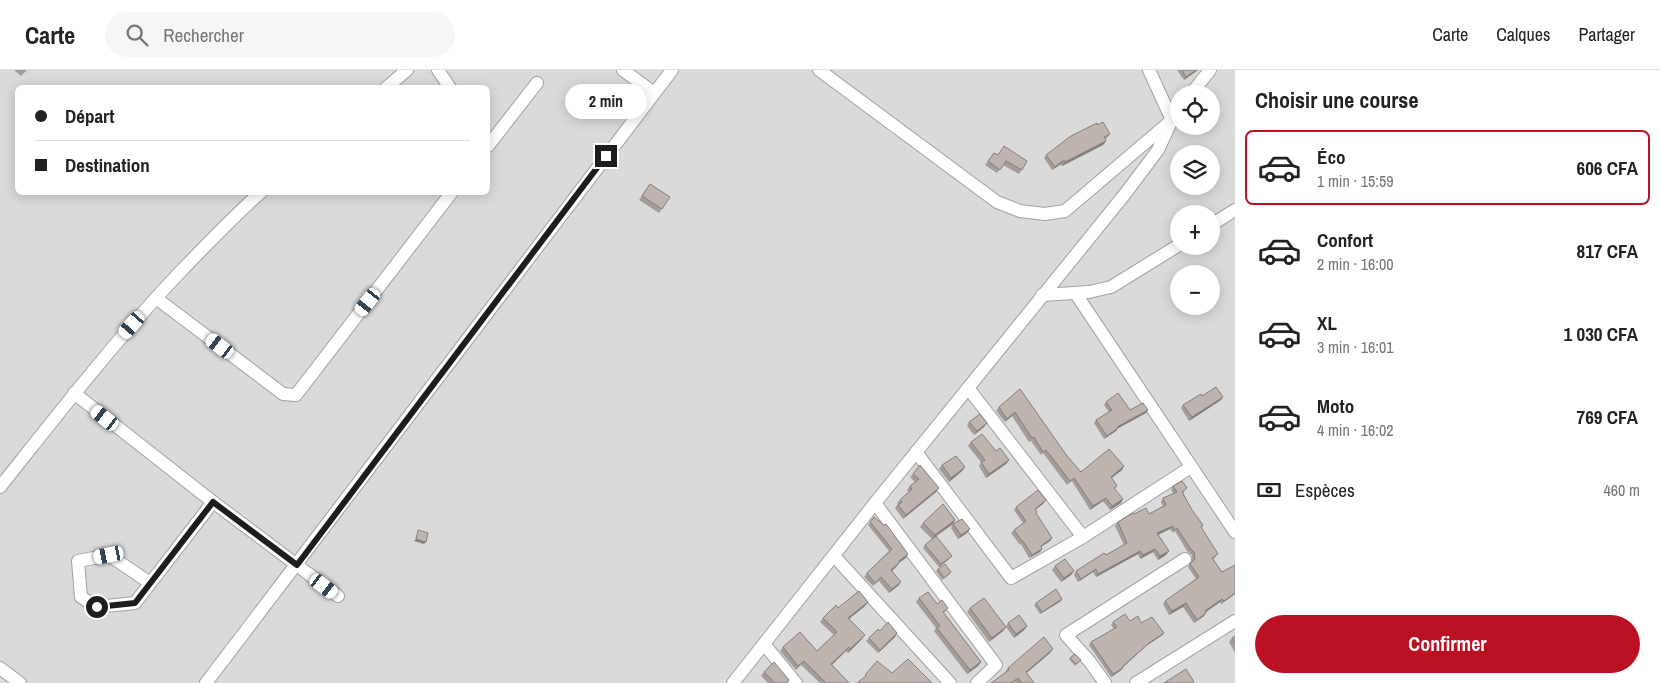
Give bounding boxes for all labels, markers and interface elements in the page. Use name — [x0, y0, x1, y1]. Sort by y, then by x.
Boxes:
search box — [105, 12, 455, 57]
text: Carte — [25, 19, 75, 51]
icon: search — [123, 21, 151, 49]
text: Rechercher — [163, 22, 244, 48]
text: Carte — [1432, 22, 1468, 47]
text: Calques — [1496, 22, 1550, 47]
text: Partager — [1578, 22, 1635, 47]
callout: 2 min — [565, 83, 647, 118]
map controls — [1170, 85, 1220, 315]
button: locate — [1170, 85, 1220, 135]
text: Choisir une course — [1255, 85, 1418, 115]
text: 2 min — [589, 90, 623, 112]
text: Départ — [65, 103, 114, 129]
text: Éco — [1317, 144, 1346, 170]
route end — [595, 145, 617, 167]
button: layers — [1170, 145, 1220, 195]
icon: car — [1257, 145, 1302, 190]
text: Destination — [65, 152, 150, 178]
text: 606 CFA — [1577, 155, 1638, 181]
text: 1 min · 15:59 — [1317, 170, 1394, 192]
button: + — [1170, 205, 1220, 255]
text: Confort — [1317, 227, 1373, 253]
icon: car — [1257, 228, 1302, 273]
text: 817 CFA — [1577, 238, 1638, 264]
text: 2 min · 16:00 — [1317, 253, 1394, 275]
button: − — [1170, 265, 1220, 315]
car — [352, 286, 383, 318]
car — [116, 309, 147, 341]
text: XL — [1317, 310, 1337, 336]
icon: car — [1257, 311, 1302, 356]
text: 1 030 CFA — [1564, 321, 1638, 347]
car — [203, 331, 236, 361]
text: 3 min · 16:01 — [1317, 336, 1394, 358]
text: Moto — [1317, 393, 1354, 419]
icon: car — [1257, 394, 1302, 439]
car — [88, 403, 121, 433]
text: 769 CFA — [1577, 404, 1638, 430]
text: 4 min · 16:02 — [1317, 419, 1394, 441]
icon: cash — [1255, 476, 1283, 504]
text: Espèces — [1295, 477, 1355, 503]
text: 460 m — [1604, 479, 1640, 501]
car — [92, 545, 125, 565]
car — [307, 571, 340, 601]
route start — [86, 596, 108, 618]
button: Confirmer — [1255, 615, 1640, 673]

